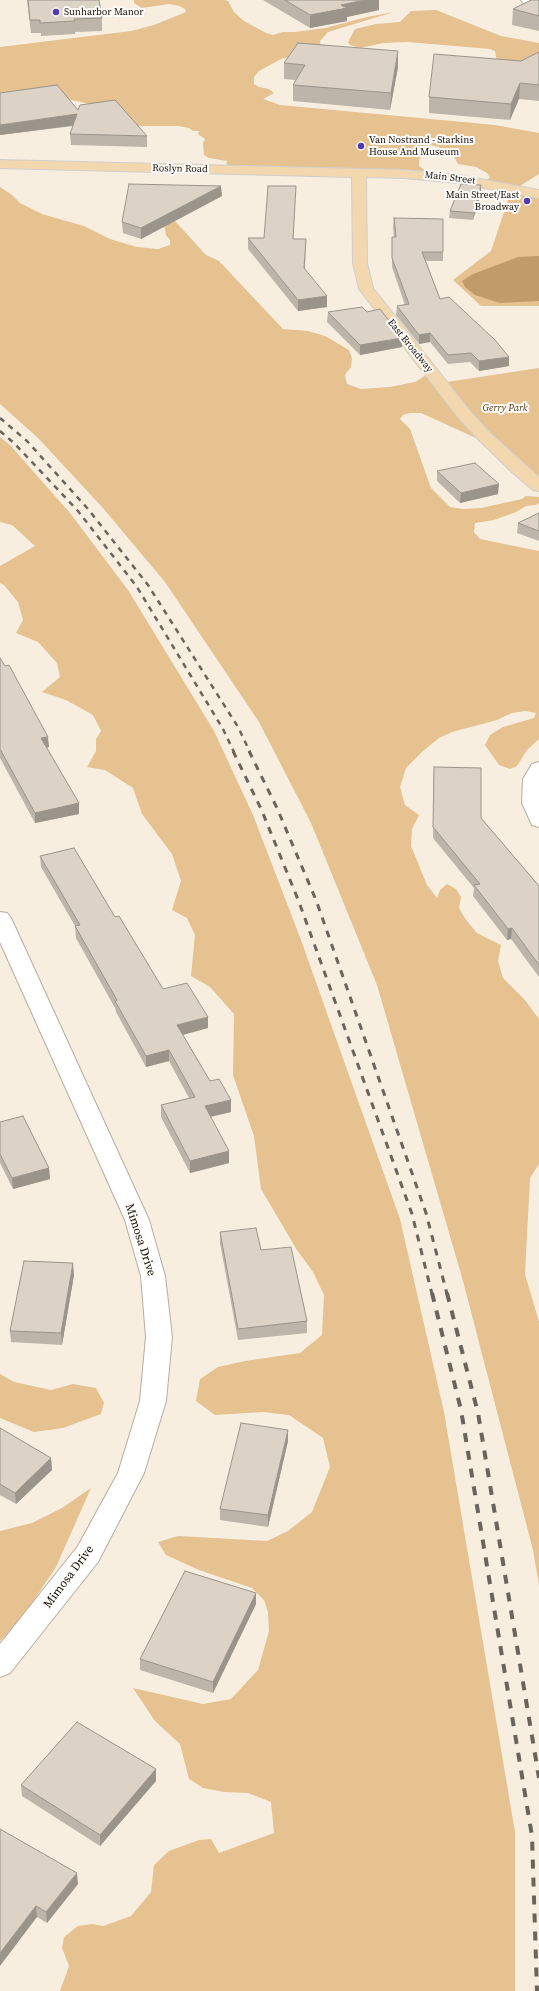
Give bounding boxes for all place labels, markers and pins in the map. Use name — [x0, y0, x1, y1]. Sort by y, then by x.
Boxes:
place label: Sunharbor Manor — [64, 6, 144, 18]
marker: Sunharbor Manor — [51, 7, 61, 17]
place label: Van Nostrand - Starkins House And Museum — [369, 134, 474, 158]
marker: Van Nostrand - Starkins House And Museum — [356, 141, 366, 151]
place label: Main Street/East Broadway — [446, 189, 519, 212]
marker: Main Street/East Broadway — [522, 196, 532, 206]

